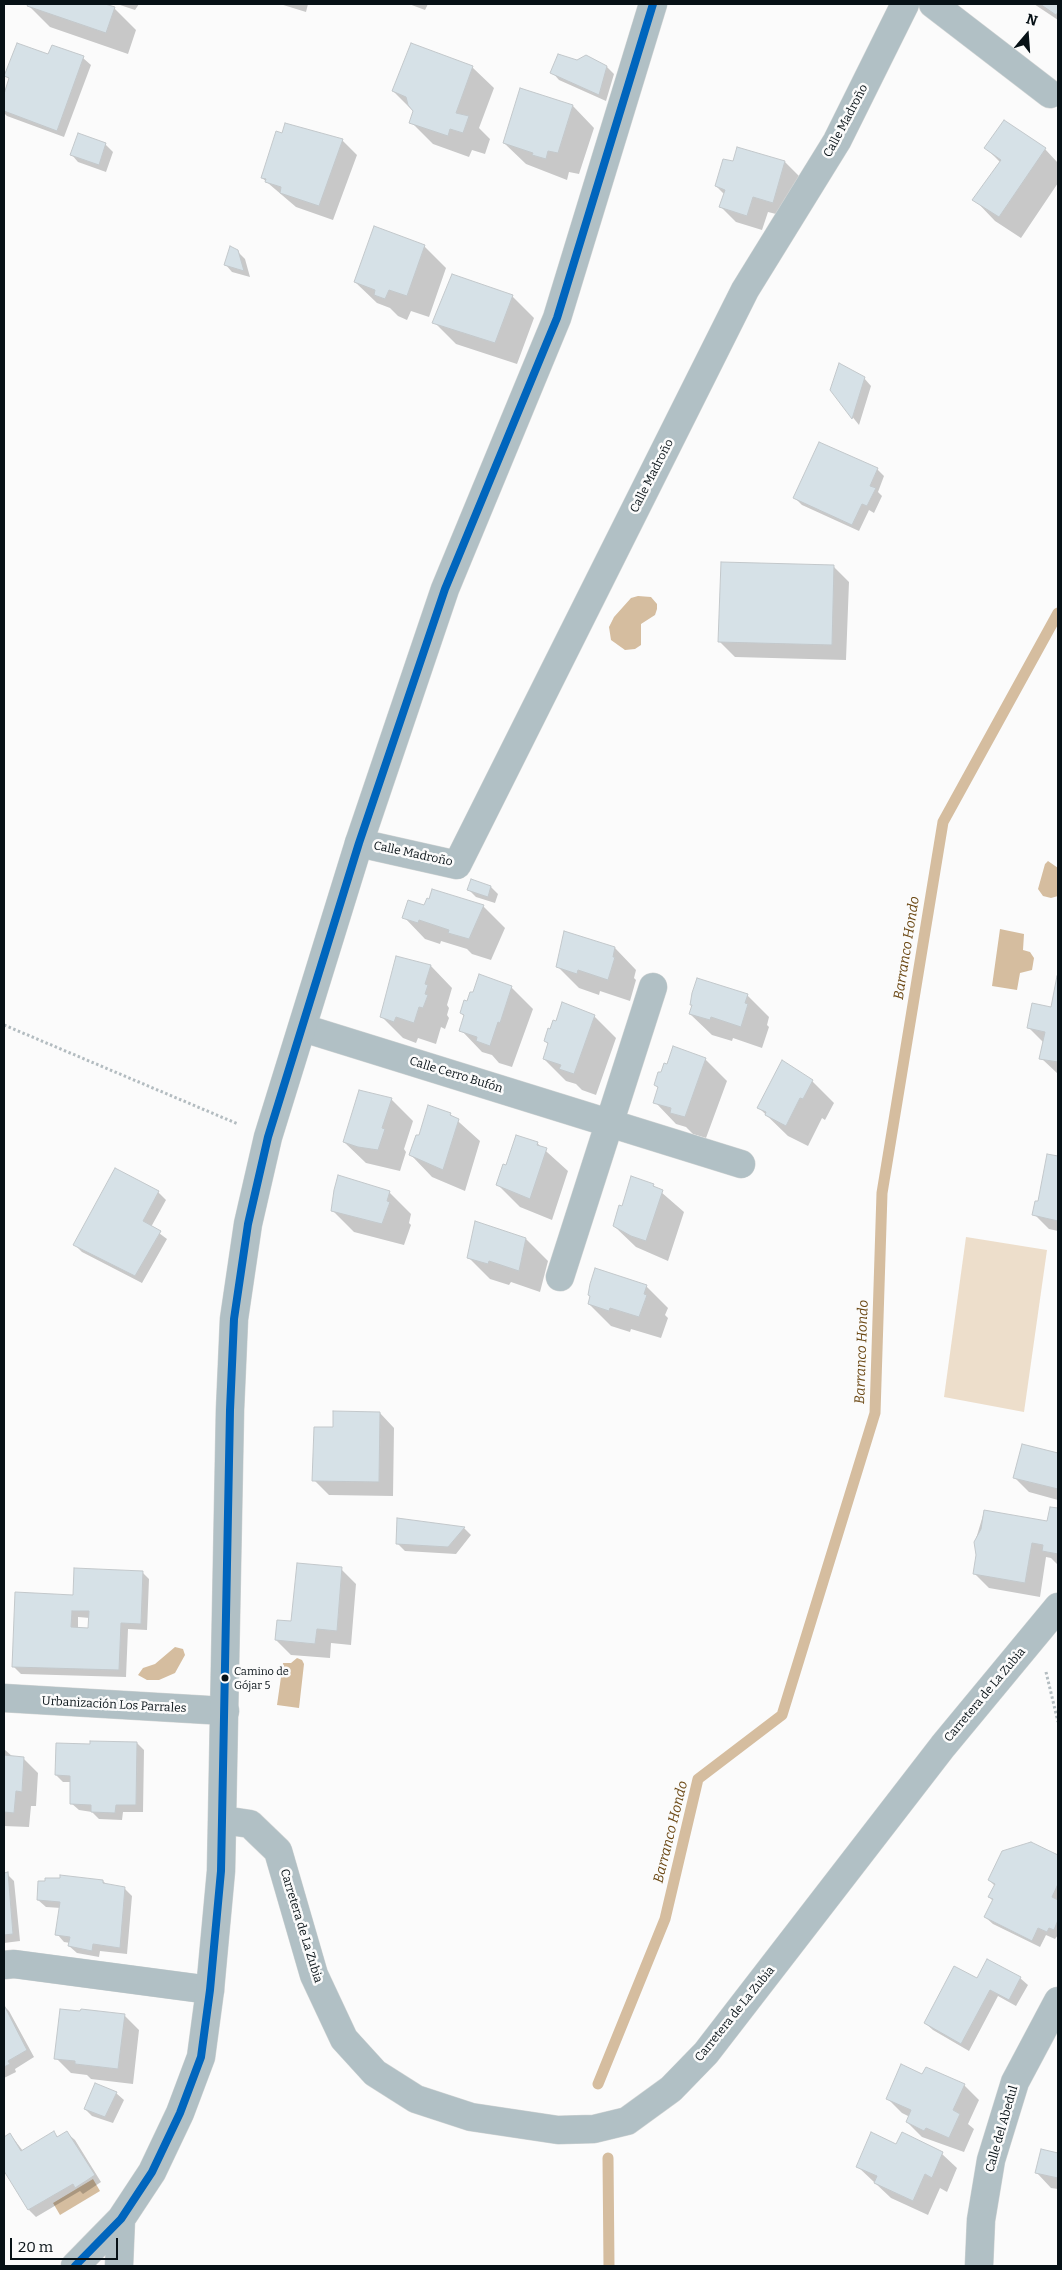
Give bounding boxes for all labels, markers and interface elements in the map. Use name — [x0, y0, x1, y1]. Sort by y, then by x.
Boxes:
north arrow — [1002, 10, 1052, 60]
text: N — [1024, 11, 1040, 30]
street label: Calle Madroño — [821, 82, 871, 160]
street label: Calle Madroño — [627, 437, 677, 515]
street label: Calle Madroño — [372, 839, 454, 869]
water label: Barranco Hondo — [891, 895, 923, 1001]
street label: Calle Cerro Bufón — [408, 1054, 504, 1096]
water label: Barranco Hondo — [852, 1300, 872, 1404]
street label: Carretera de La Zubia — [941, 1645, 1029, 1745]
place label: Camino de Gójar 5 — [234, 1665, 289, 1691]
marker: Camino de Gójar 5 — [220, 1673, 230, 1683]
street label: Urbanización Los Parrales — [41, 1694, 187, 1716]
water label: Barranco Hondo — [650, 1779, 692, 1885]
street label: Carretera de La Zubia — [277, 1867, 325, 1985]
street label: Carretera de La Zubia — [692, 1963, 778, 2065]
street label: Calle del Abedul — [983, 2084, 1021, 2174]
scale bar — [12, 2228, 120, 2260]
text: 20 m — [18, 2238, 53, 2256]

